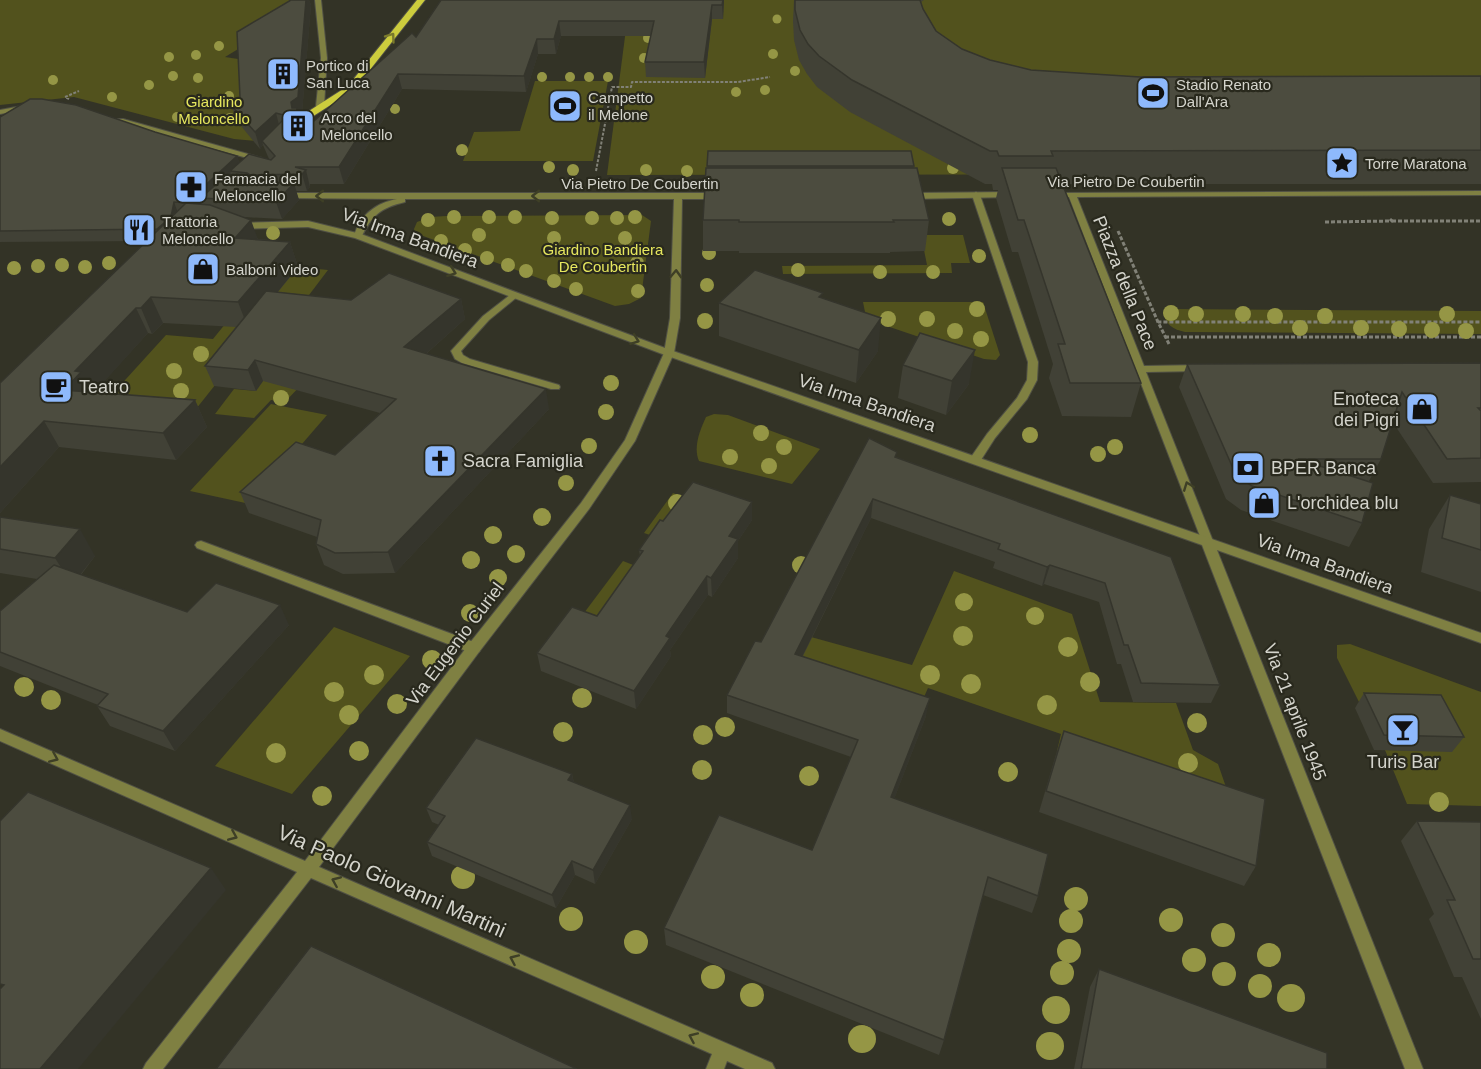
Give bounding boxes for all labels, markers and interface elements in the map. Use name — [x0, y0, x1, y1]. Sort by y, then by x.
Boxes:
one-way arrow — [384, 32, 395, 43]
building icon: Portico di San Luca — [265, 56, 301, 92]
place label: Portico di San Luca — [306, 57, 370, 91]
sports icon: Stadio Renato Dall'Ara — [1135, 75, 1171, 111]
place label: Stadio Renato Dall'Ara — [1176, 76, 1271, 110]
sports icon: Campetto il Melone — [547, 88, 583, 124]
place label: Campetto il Melone — [588, 89, 653, 123]
park label: Giardino Meloncello — [178, 93, 250, 127]
building icon: Arco del Meloncello — [280, 108, 316, 144]
place label: Arco del Meloncello — [321, 109, 393, 143]
place icon: Torre Maratona — [1324, 145, 1360, 181]
place label: Torre Maratona — [1365, 155, 1467, 172]
pharmacy icon: Farmacia del Meloncello — [173, 169, 209, 205]
place label: Farmacia del Meloncello — [214, 170, 301, 204]
street label: Via Pietro De Coubertin — [1047, 173, 1205, 190]
street label: Via Pietro De Coubertin — [561, 175, 719, 192]
one-way arrow — [315, 190, 324, 202]
one-way arrow — [531, 190, 540, 202]
street label: Via Irma Bandiera — [339, 204, 482, 272]
restaurant icon: Trattoria Meloncello — [121, 212, 157, 248]
place label: Trattoria Meloncello — [162, 213, 234, 247]
street label: Piazza della Pace — [1089, 213, 1161, 353]
park label: Giardino Bandiera De Coubertin — [543, 241, 664, 275]
shop icon: Balboni Video — [185, 251, 221, 287]
place label: Balboni Video — [226, 261, 318, 278]
one-way arrow — [446, 265, 457, 277]
one-way arrow — [669, 269, 682, 278]
one-way arrow — [629, 333, 640, 346]
cafe icon: Teatro — [38, 369, 74, 405]
street label: Via Irma Bandiera — [796, 370, 939, 436]
place label: Teatro — [79, 377, 129, 397]
place label: Enoteca dei Pigri — [1333, 389, 1400, 430]
shop icon: Enoteca dei Pigri — [1404, 391, 1440, 427]
church icon: Sacra Famiglia — [422, 443, 458, 479]
bank icon: BPER Banca — [1230, 450, 1266, 486]
place label: Sacra Famiglia — [463, 451, 584, 471]
place label: BPER Banca — [1271, 458, 1377, 478]
one-way arrow — [1182, 481, 1195, 492]
shop icon: L'orchidea blu — [1246, 485, 1282, 521]
place label: L'orchidea blu — [1287, 493, 1399, 513]
street label: Via Irma Bandiera — [1254, 530, 1397, 598]
street label: Via Eugenio Curiel — [402, 579, 508, 709]
street label: Via 21 aprile 1945 — [1260, 641, 1330, 783]
bar icon: Turis Bar — [1385, 712, 1421, 748]
one-way arrow — [47, 751, 58, 763]
place label: Turis Bar — [1367, 752, 1439, 772]
street label: Via Paolo Giovanni Martini — [274, 820, 510, 942]
one-way arrow — [226, 829, 237, 841]
one-way arrow — [331, 876, 342, 888]
one-way arrow — [510, 954, 521, 966]
one-way arrow — [688, 1032, 699, 1044]

